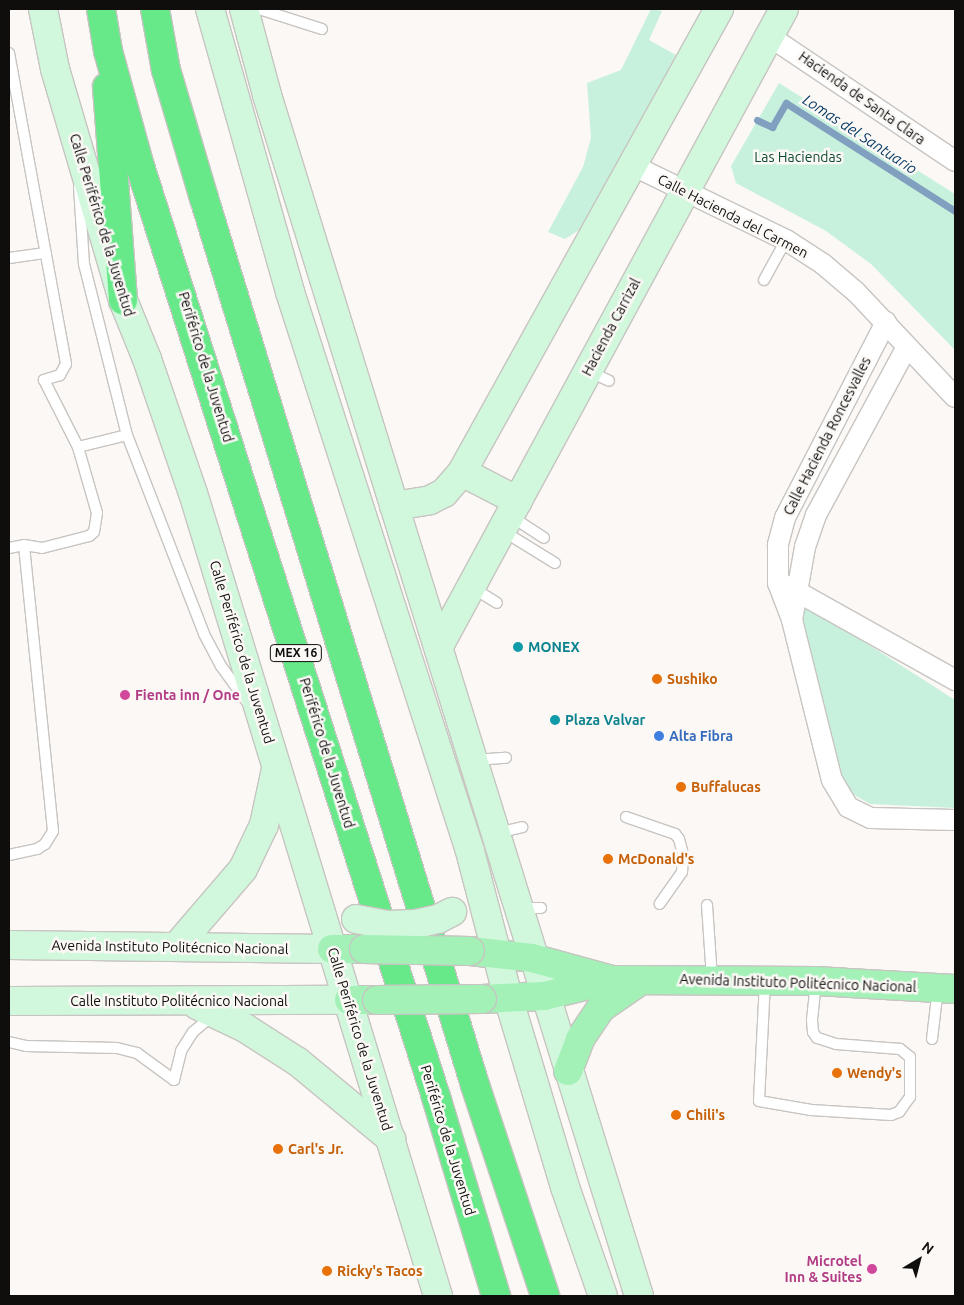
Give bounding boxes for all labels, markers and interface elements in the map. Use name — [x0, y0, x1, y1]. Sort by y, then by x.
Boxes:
street label: Hacienda de Santa Clara — [795, 48, 929, 148]
water label: Lomas del Santuario — [800, 90, 920, 178]
street label: Calle Periférico de la Juventud — [66, 131, 138, 319]
park label: Las Haciendas — [754, 149, 842, 165]
street label: Calle Hacienda del Carmen — [655, 171, 811, 261]
street label: Hacienda Carrizal — [578, 275, 644, 379]
street label: Periférico de la Juventud — [175, 290, 237, 444]
street label: Calle Hacienda Roncesvalles — [780, 354, 874, 518]
street label: Calle Periférico de la Juventud — [206, 558, 278, 746]
place label: MONEX — [528, 639, 580, 655]
marker: MONEX — [512, 641, 524, 653]
road number: MEX 16 — [270, 644, 322, 662]
place label: Sushiko — [667, 671, 718, 687]
marker: Sushiko — [651, 673, 663, 685]
street label: Periférico de la Juventud — [296, 676, 358, 830]
place label: Fienta inn / One — [135, 687, 240, 703]
marker: Fienta inn / One — [119, 689, 131, 701]
place label: Plaza Valvar — [565, 712, 645, 728]
marker: Plaza Valvar — [549, 714, 561, 726]
place label: Alta Fibra — [669, 728, 733, 744]
marker: Alta Fibra — [653, 730, 665, 742]
place label: Buffalucas — [691, 779, 761, 795]
marker: Buffalucas — [675, 781, 687, 793]
place label: McDonald's — [618, 851, 694, 867]
marker: McDonald's — [602, 853, 614, 865]
street label: Avenida Instituto Politécnico Nacional — [51, 937, 289, 957]
street label: Calle Periférico de la Juventud — [324, 945, 396, 1133]
street label: Avenida Instituto Politécnico Nacional — [679, 970, 917, 996]
street label: Calle Instituto Politécnico Nacional — [70, 993, 288, 1009]
street label: Periférico de la Juventud — [417, 1063, 479, 1217]
place label: Wendy's — [847, 1065, 902, 1081]
marker: Wendy's — [831, 1067, 843, 1079]
place label: Chili's — [686, 1107, 725, 1123]
marker: Chili's — [670, 1109, 682, 1121]
place label: Carl's Jr. — [288, 1141, 344, 1157]
marker: Carl's Jr. — [272, 1143, 284, 1155]
north arrow — [894, 1235, 944, 1285]
text: N — [919, 1238, 937, 1258]
place label: Microtel Inn & Suites — [785, 1253, 862, 1285]
place label: Ricky's Tacos — [337, 1263, 423, 1279]
marker: Microtel Inn & Suites — [866, 1263, 878, 1275]
marker: Ricky's Tacos — [321, 1265, 333, 1277]

